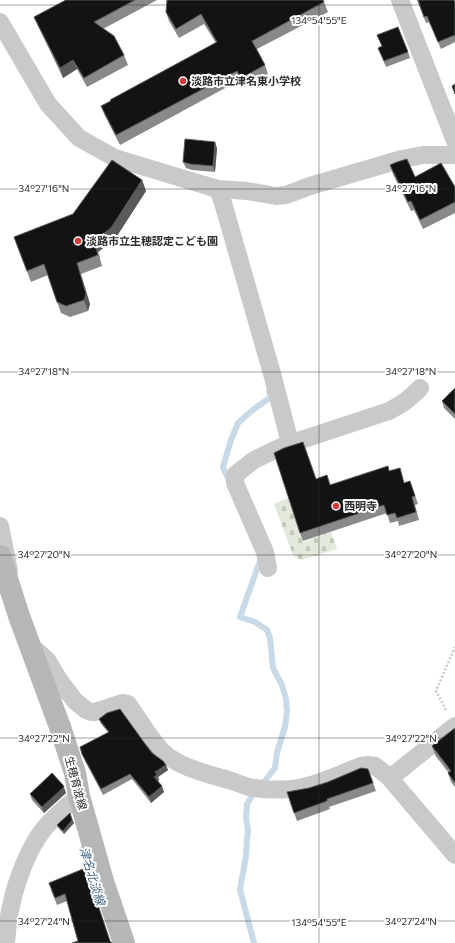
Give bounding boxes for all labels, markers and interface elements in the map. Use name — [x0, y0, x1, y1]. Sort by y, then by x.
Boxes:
text: 134°54'55"E — [291, 14, 347, 26]
place label: 淡路市立津名東小学校 — [191, 74, 301, 87]
marker: 淡路市立津名東小学校 — [178, 76, 188, 86]
text: 34°27'16"N — [19, 182, 69, 194]
text: 34°27'16"N — [386, 182, 436, 194]
place label: 淡路市立生穂認定こども園 — [86, 234, 218, 247]
marker: 淡路市立生穂認定こども園 — [73, 236, 83, 246]
text: 34°27'18"N — [19, 365, 69, 377]
text: 34°27'18"N — [386, 365, 436, 377]
place label: 西明寺 — [344, 499, 377, 512]
marker: 西明寺 — [331, 501, 341, 511]
text: 34°27'20"N — [18, 548, 70, 560]
text: 34°27'20"N — [385, 548, 437, 560]
text: 34°27'22"N — [18, 732, 70, 744]
text: 34°27'22"N — [385, 732, 437, 744]
street label: 生穂育波線 — [63, 755, 90, 811]
water label: 津名北淡線 — [77, 845, 109, 908]
text: 34°27'24"N — [18, 915, 70, 927]
text: 34°27'24"N — [385, 915, 437, 927]
text: 134°54'55"E — [291, 916, 347, 928]

